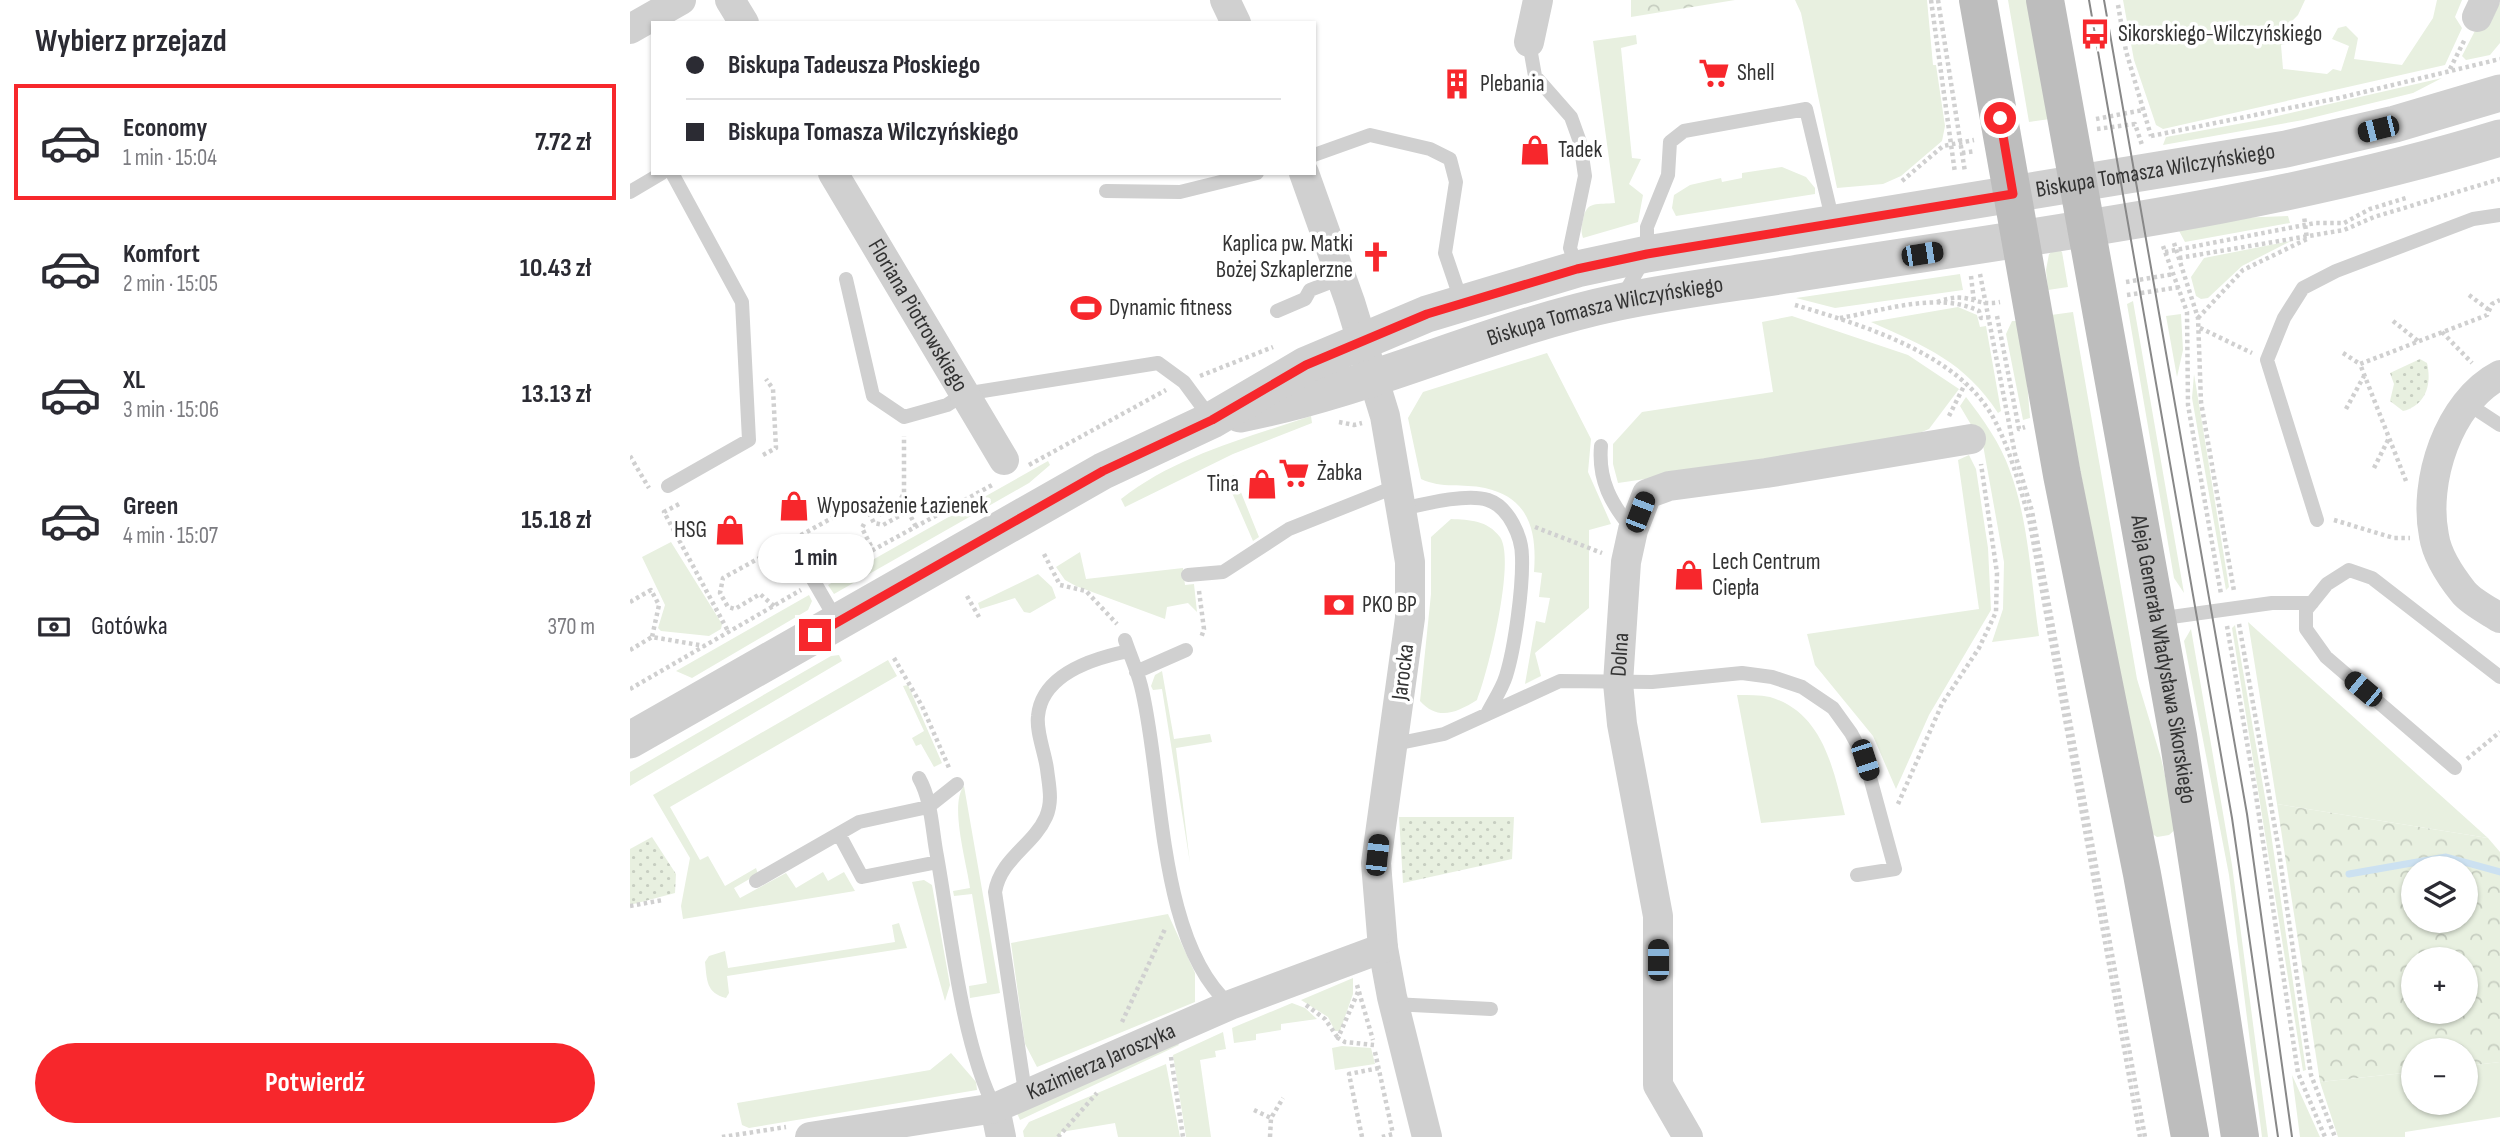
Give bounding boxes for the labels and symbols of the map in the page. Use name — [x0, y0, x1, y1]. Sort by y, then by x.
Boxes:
bus stop icon: Sikorskiego-Wilczyńskiego — [2078, 17, 2112, 51]
place label: Sikorskiego-Wilczyńskiego — [2118, 20, 2322, 48]
supermarket icon: Shell — [1697, 56, 1731, 90]
place label: Shell — [1737, 59, 1775, 87]
building icon: Plebania — [1440, 67, 1474, 101]
place label: Plebania — [1480, 70, 1545, 98]
route start — [1984, 102, 2016, 134]
car — [2356, 114, 2401, 144]
shop icon: Tadek — [1518, 133, 1552, 167]
place label: Tadek — [1558, 136, 1603, 164]
street label: Biskupa Tomasza Wilczyńskiego — [2034, 137, 2277, 204]
place label: Kaplica pw. Matki Bożej Szkaplerzne — [1216, 230, 1353, 284]
street label: Floriana Piotrowskiego — [862, 234, 974, 397]
church icon: Kaplica pw. Matki Bożej Szkaplerzne — [1359, 240, 1393, 274]
car — [1900, 240, 1945, 268]
street label: Biskupa Tomasza Wilczyńskiego — [1483, 270, 1725, 352]
sports icon: Dynamic fitness — [1069, 291, 1103, 325]
place label: Dynamic fitness — [1109, 294, 1232, 322]
supermarket icon: Żabka — [1277, 456, 1311, 490]
place label: Żabka — [1317, 459, 1362, 487]
shop icon: Tina — [1245, 467, 1279, 501]
place label: Tina — [1207, 470, 1239, 498]
shop icon: Wyposażenie Łazienek — [777, 489, 811, 523]
car — [1623, 489, 1658, 535]
place label: Wyposażenie Łazienek — [817, 492, 988, 520]
street label: Aleja Generała Władysława Sikorskiego — [2124, 512, 2202, 806]
shop icon: HSG — [713, 513, 747, 547]
place label: HSG — [674, 516, 707, 544]
callout: 1 min — [757, 534, 873, 582]
place label: Lech Centrum Ciepła — [1712, 548, 1820, 602]
shop icon: Lech Centrum Ciepła — [1672, 558, 1706, 592]
bank icon: PKO BP — [1322, 588, 1356, 622]
place label: PKO BP — [1362, 591, 1417, 619]
route end — [799, 619, 831, 651]
street label: Dolna — [1604, 632, 1635, 677]
street label: Jarocka — [1386, 642, 1420, 703]
car — [2341, 667, 2386, 711]
car — [1849, 737, 1882, 783]
car — [1365, 833, 1390, 877]
car — [1648, 939, 1669, 981]
street label: Kazimierza Jaroszyka — [1022, 1017, 1180, 1106]

